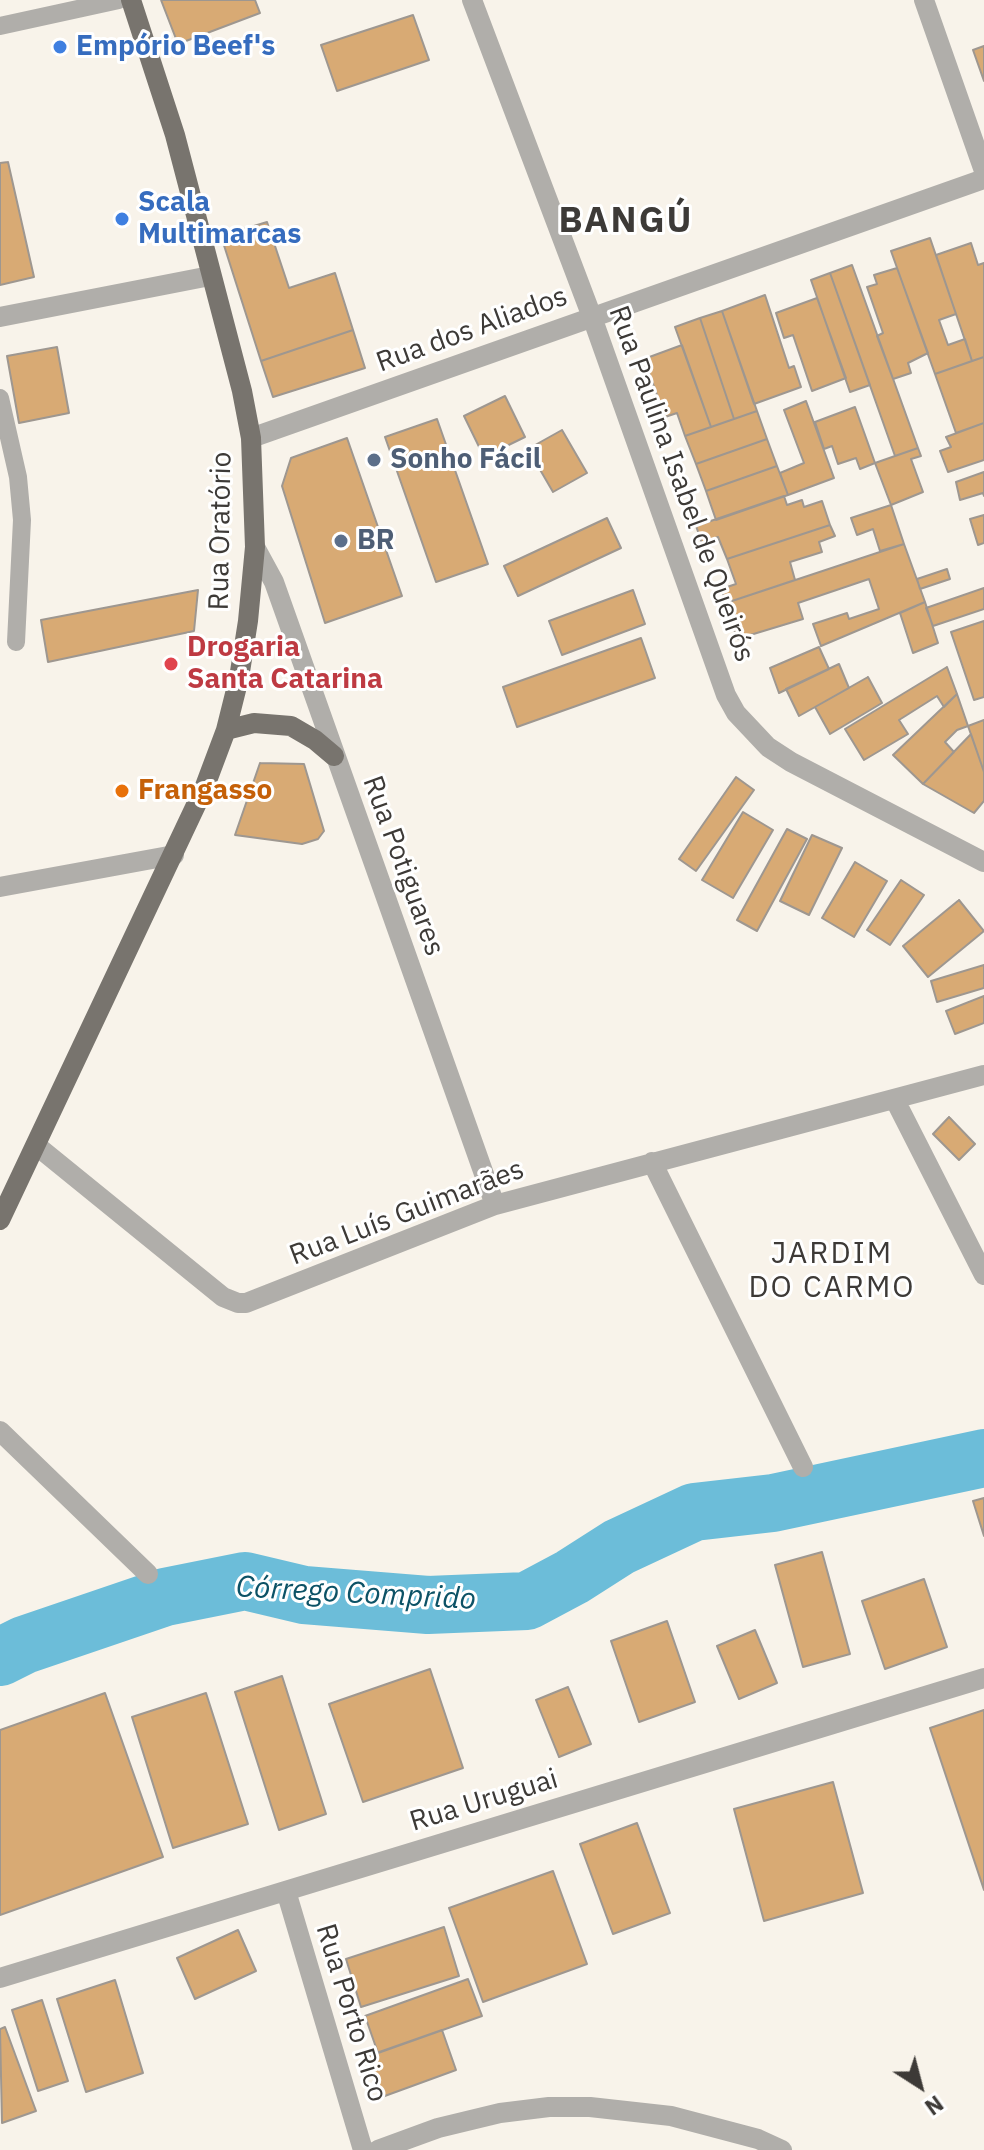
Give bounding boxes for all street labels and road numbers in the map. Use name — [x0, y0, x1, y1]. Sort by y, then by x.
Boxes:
street label: Rua dos Aliados — [372, 280, 572, 380]
street label: Rua Paulina Isabel de Queirós — [601, 301, 761, 667]
street label: Rua Oratório — [203, 451, 239, 611]
street label: Rua Potiguares — [355, 771, 451, 961]
street label: Rua Luís Guimarães — [285, 1153, 529, 1273]
street label: Rua Uruguai — [406, 1763, 562, 1839]
street label: Rua Porto Rico — [308, 1920, 394, 2106]

